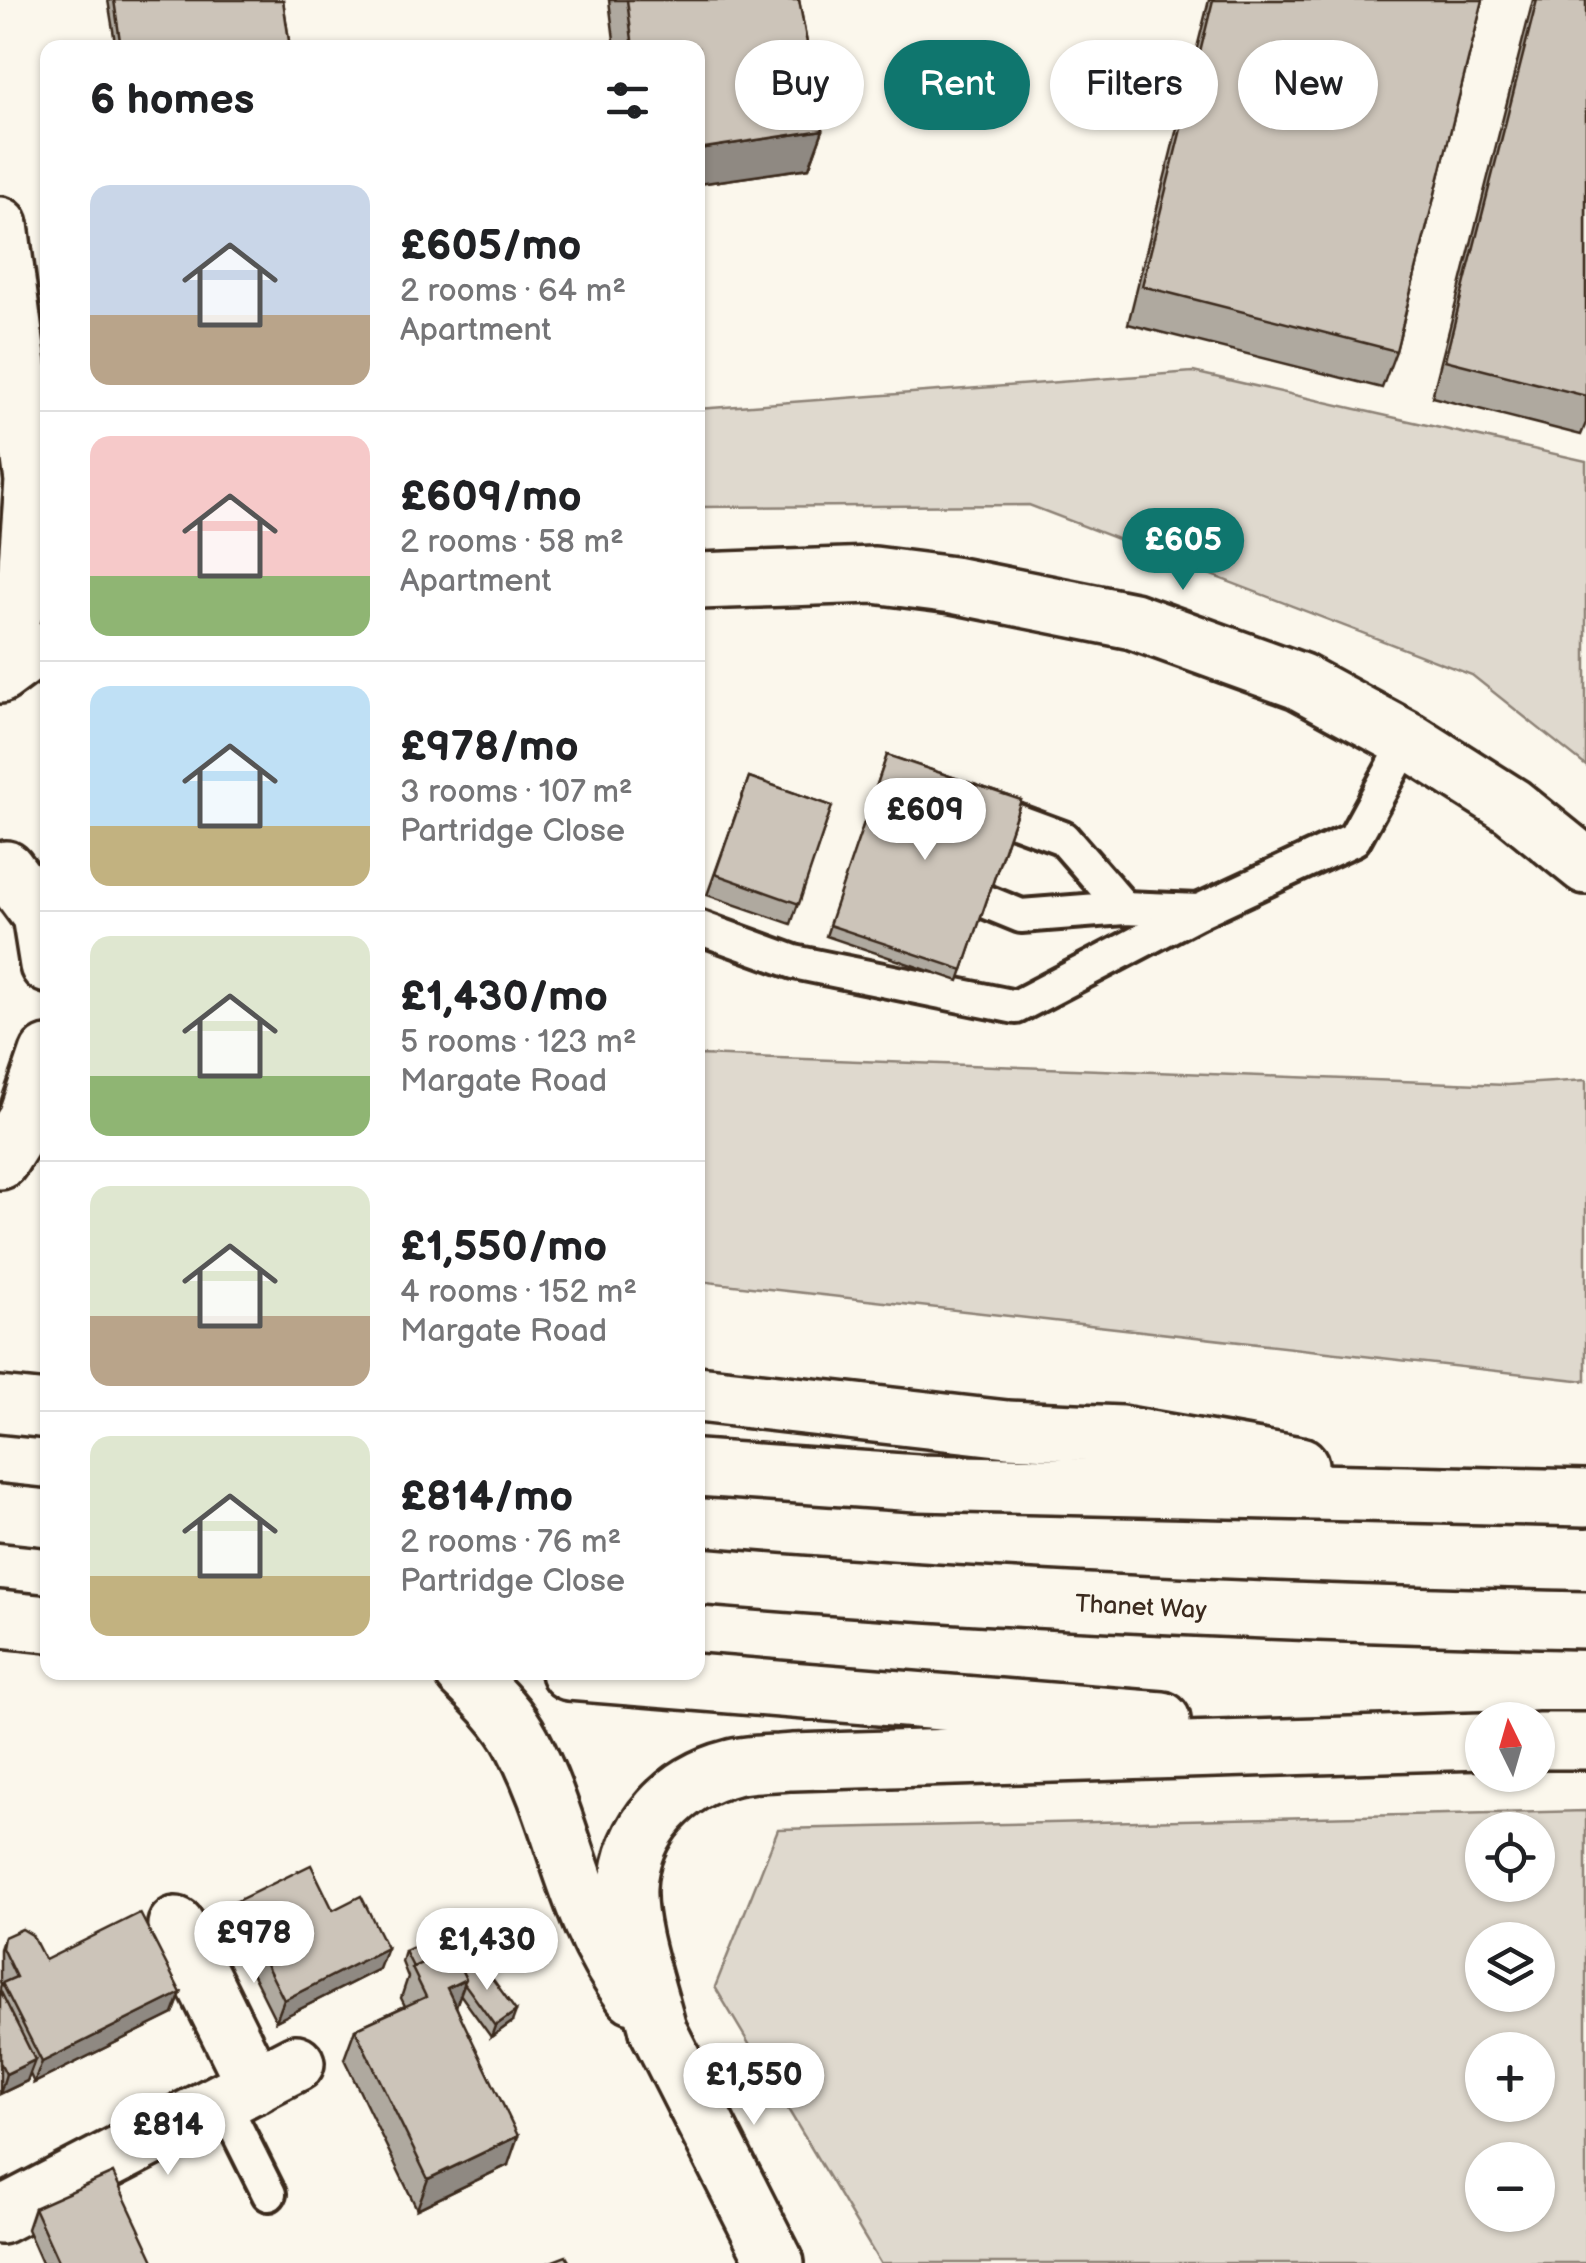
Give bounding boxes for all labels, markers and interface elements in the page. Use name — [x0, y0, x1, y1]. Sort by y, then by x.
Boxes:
chip: Buy — [735, 40, 864, 130]
chip: Rent — [884, 40, 1030, 130]
chip: Filters — [1050, 40, 1218, 130]
chip: New — [1238, 40, 1378, 130]
icon: filters — [600, 73, 655, 128]
text: 6 homes — [90, 75, 254, 126]
text: £605/mo — [400, 221, 581, 272]
icon: home — [170, 225, 290, 345]
text: 2 rooms · 64 m² — [400, 272, 626, 311]
text: Apartment — [400, 311, 551, 350]
text: £609/mo — [400, 472, 582, 523]
icon: home — [170, 476, 290, 596]
pin: £605 — [1124, 508, 1242, 593]
text: £605 — [1144, 521, 1222, 560]
text: 2 rooms · 58 m² — [400, 523, 624, 562]
text: Apartment — [400, 562, 551, 601]
text: £978/mo — [400, 722, 579, 773]
icon: home — [170, 726, 290, 846]
text: 3 rooms · 107 m² — [400, 773, 633, 812]
pin: £609 — [866, 778, 984, 863]
text: £609 — [886, 791, 964, 830]
text: Partridge Close — [400, 812, 625, 851]
text: £1,430/mo — [400, 972, 608, 1023]
icon: home — [170, 976, 290, 1096]
text: 5 rooms · 123 m² — [400, 1023, 637, 1062]
text: Margate Road — [400, 1062, 607, 1101]
text: £1,550/mo — [400, 1222, 607, 1273]
icon: home — [170, 1226, 290, 1346]
text: 4 rooms · 152 m² — [400, 1273, 637, 1312]
text: Margate Road — [400, 1312, 607, 1351]
text: £814/mo — [400, 1472, 573, 1523]
icon: home — [170, 1476, 290, 1596]
text: 2 rooms · 76 m² — [400, 1523, 621, 1562]
text: Partridge Close — [400, 1562, 625, 1601]
street label: Thanet Way — [1074, 1589, 1208, 1626]
north arrow — [1465, 1702, 1555, 1792]
map controls — [1465, 1702, 1555, 2232]
button: locate — [1465, 1812, 1555, 1902]
pin: £978 — [195, 1901, 313, 1986]
pin: £1,430 — [406, 1908, 568, 1993]
text: £978 — [216, 1914, 292, 1953]
text: £1,430 — [438, 1921, 536, 1960]
button: layers — [1465, 1922, 1555, 2012]
button: + — [1465, 2032, 1555, 2122]
pin: £1,550 — [673, 2043, 835, 2128]
text: £1,550 — [705, 2056, 803, 2095]
pin: £814 — [109, 2093, 227, 2178]
text: £814 — [132, 2106, 204, 2145]
button: − — [1465, 2142, 1555, 2232]

